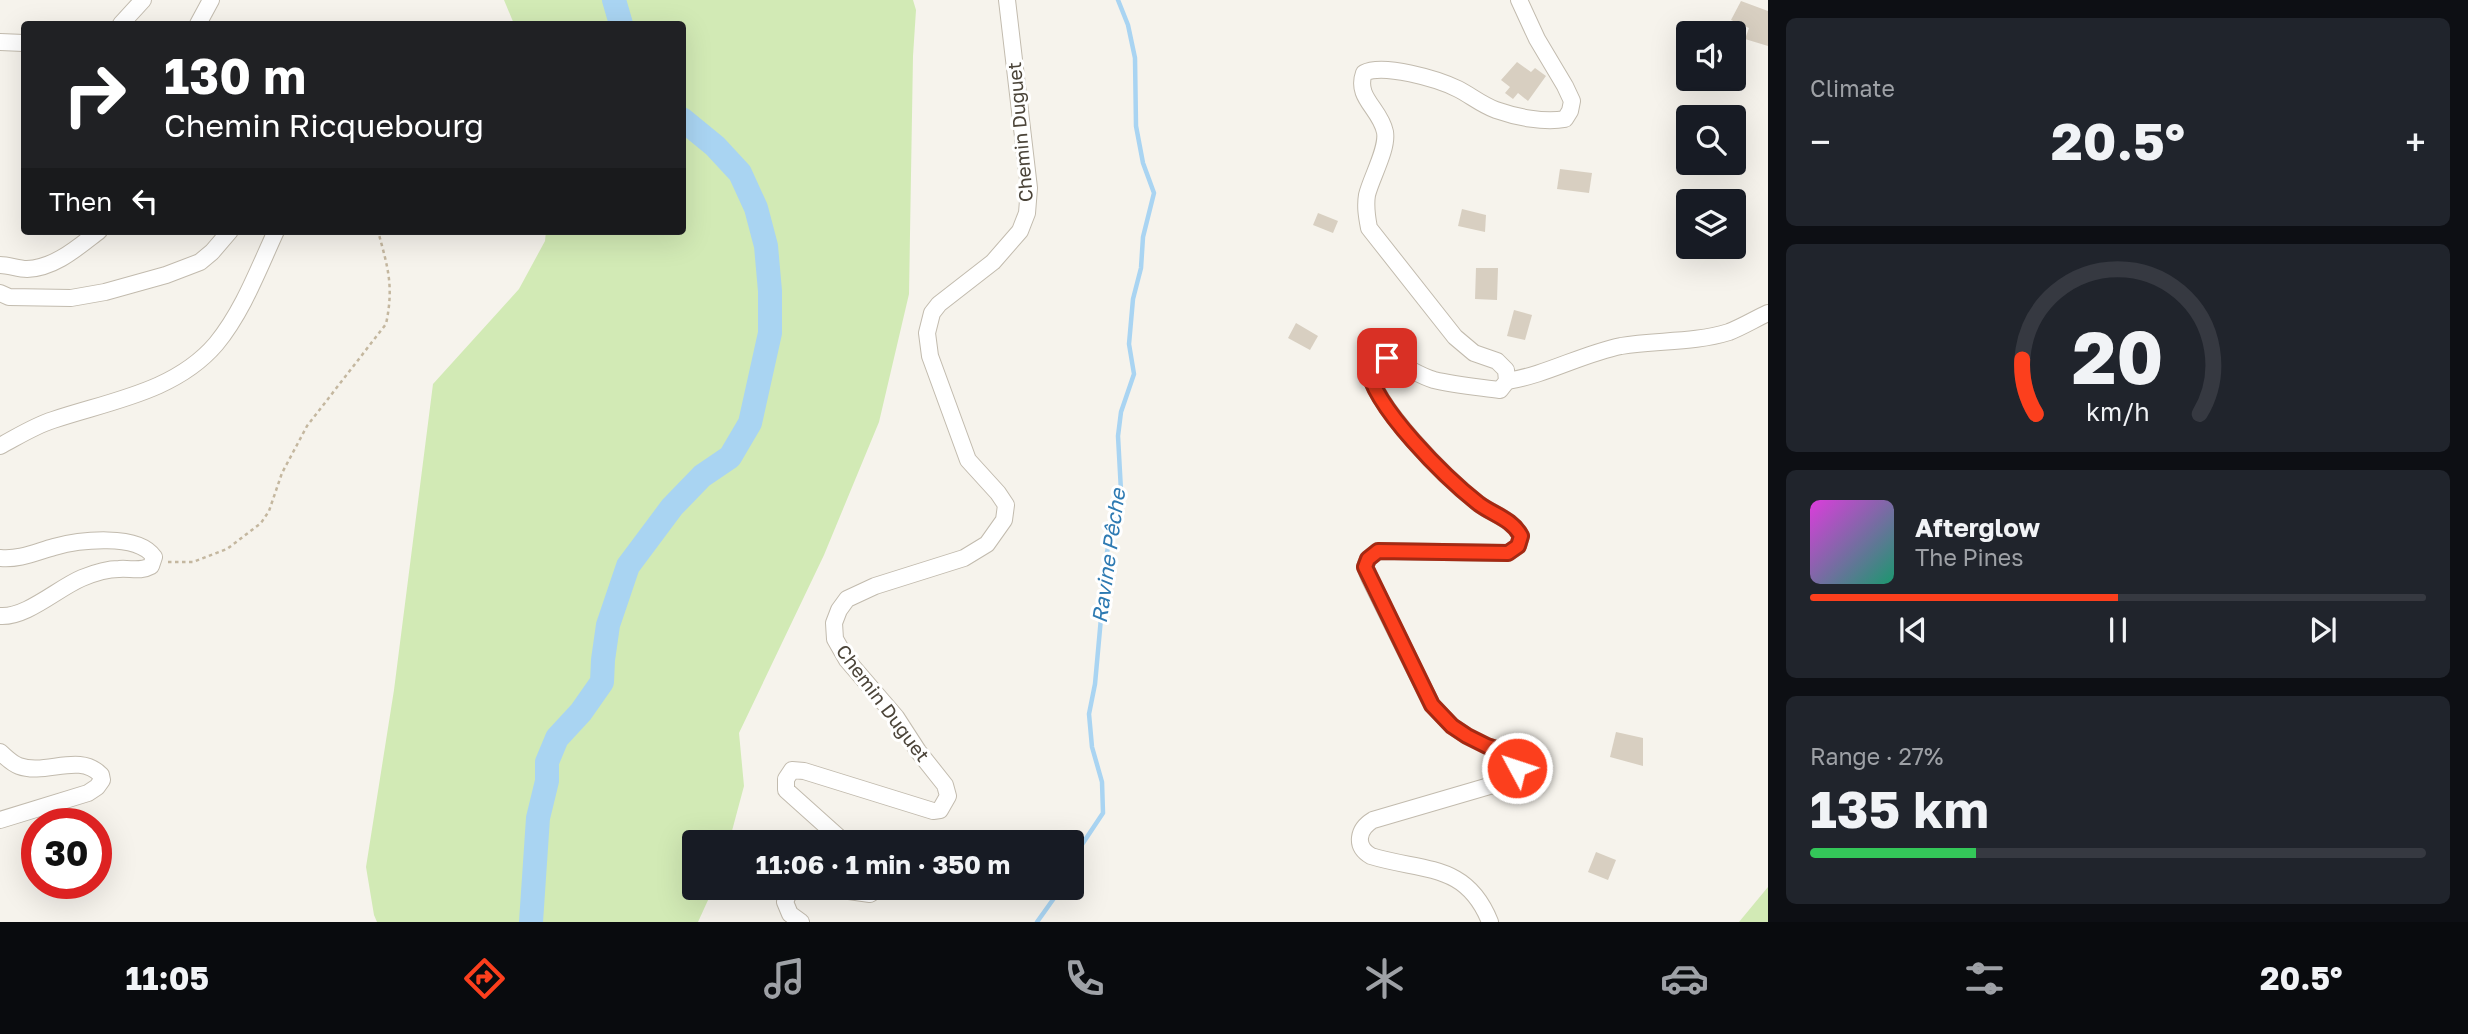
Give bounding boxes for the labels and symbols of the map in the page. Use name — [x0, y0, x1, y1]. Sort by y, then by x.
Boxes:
street label: Chemin Duguet — [1002, 61, 1037, 203]
pin — [1357, 328, 1417, 388]
water label: Ravine Pêche — [1086, 485, 1131, 625]
street label: Chemin Duguet — [832, 640, 935, 766]
position arrow — [1480, 731, 1554, 805]
speed limit sign: 30 — [21, 808, 112, 899]

